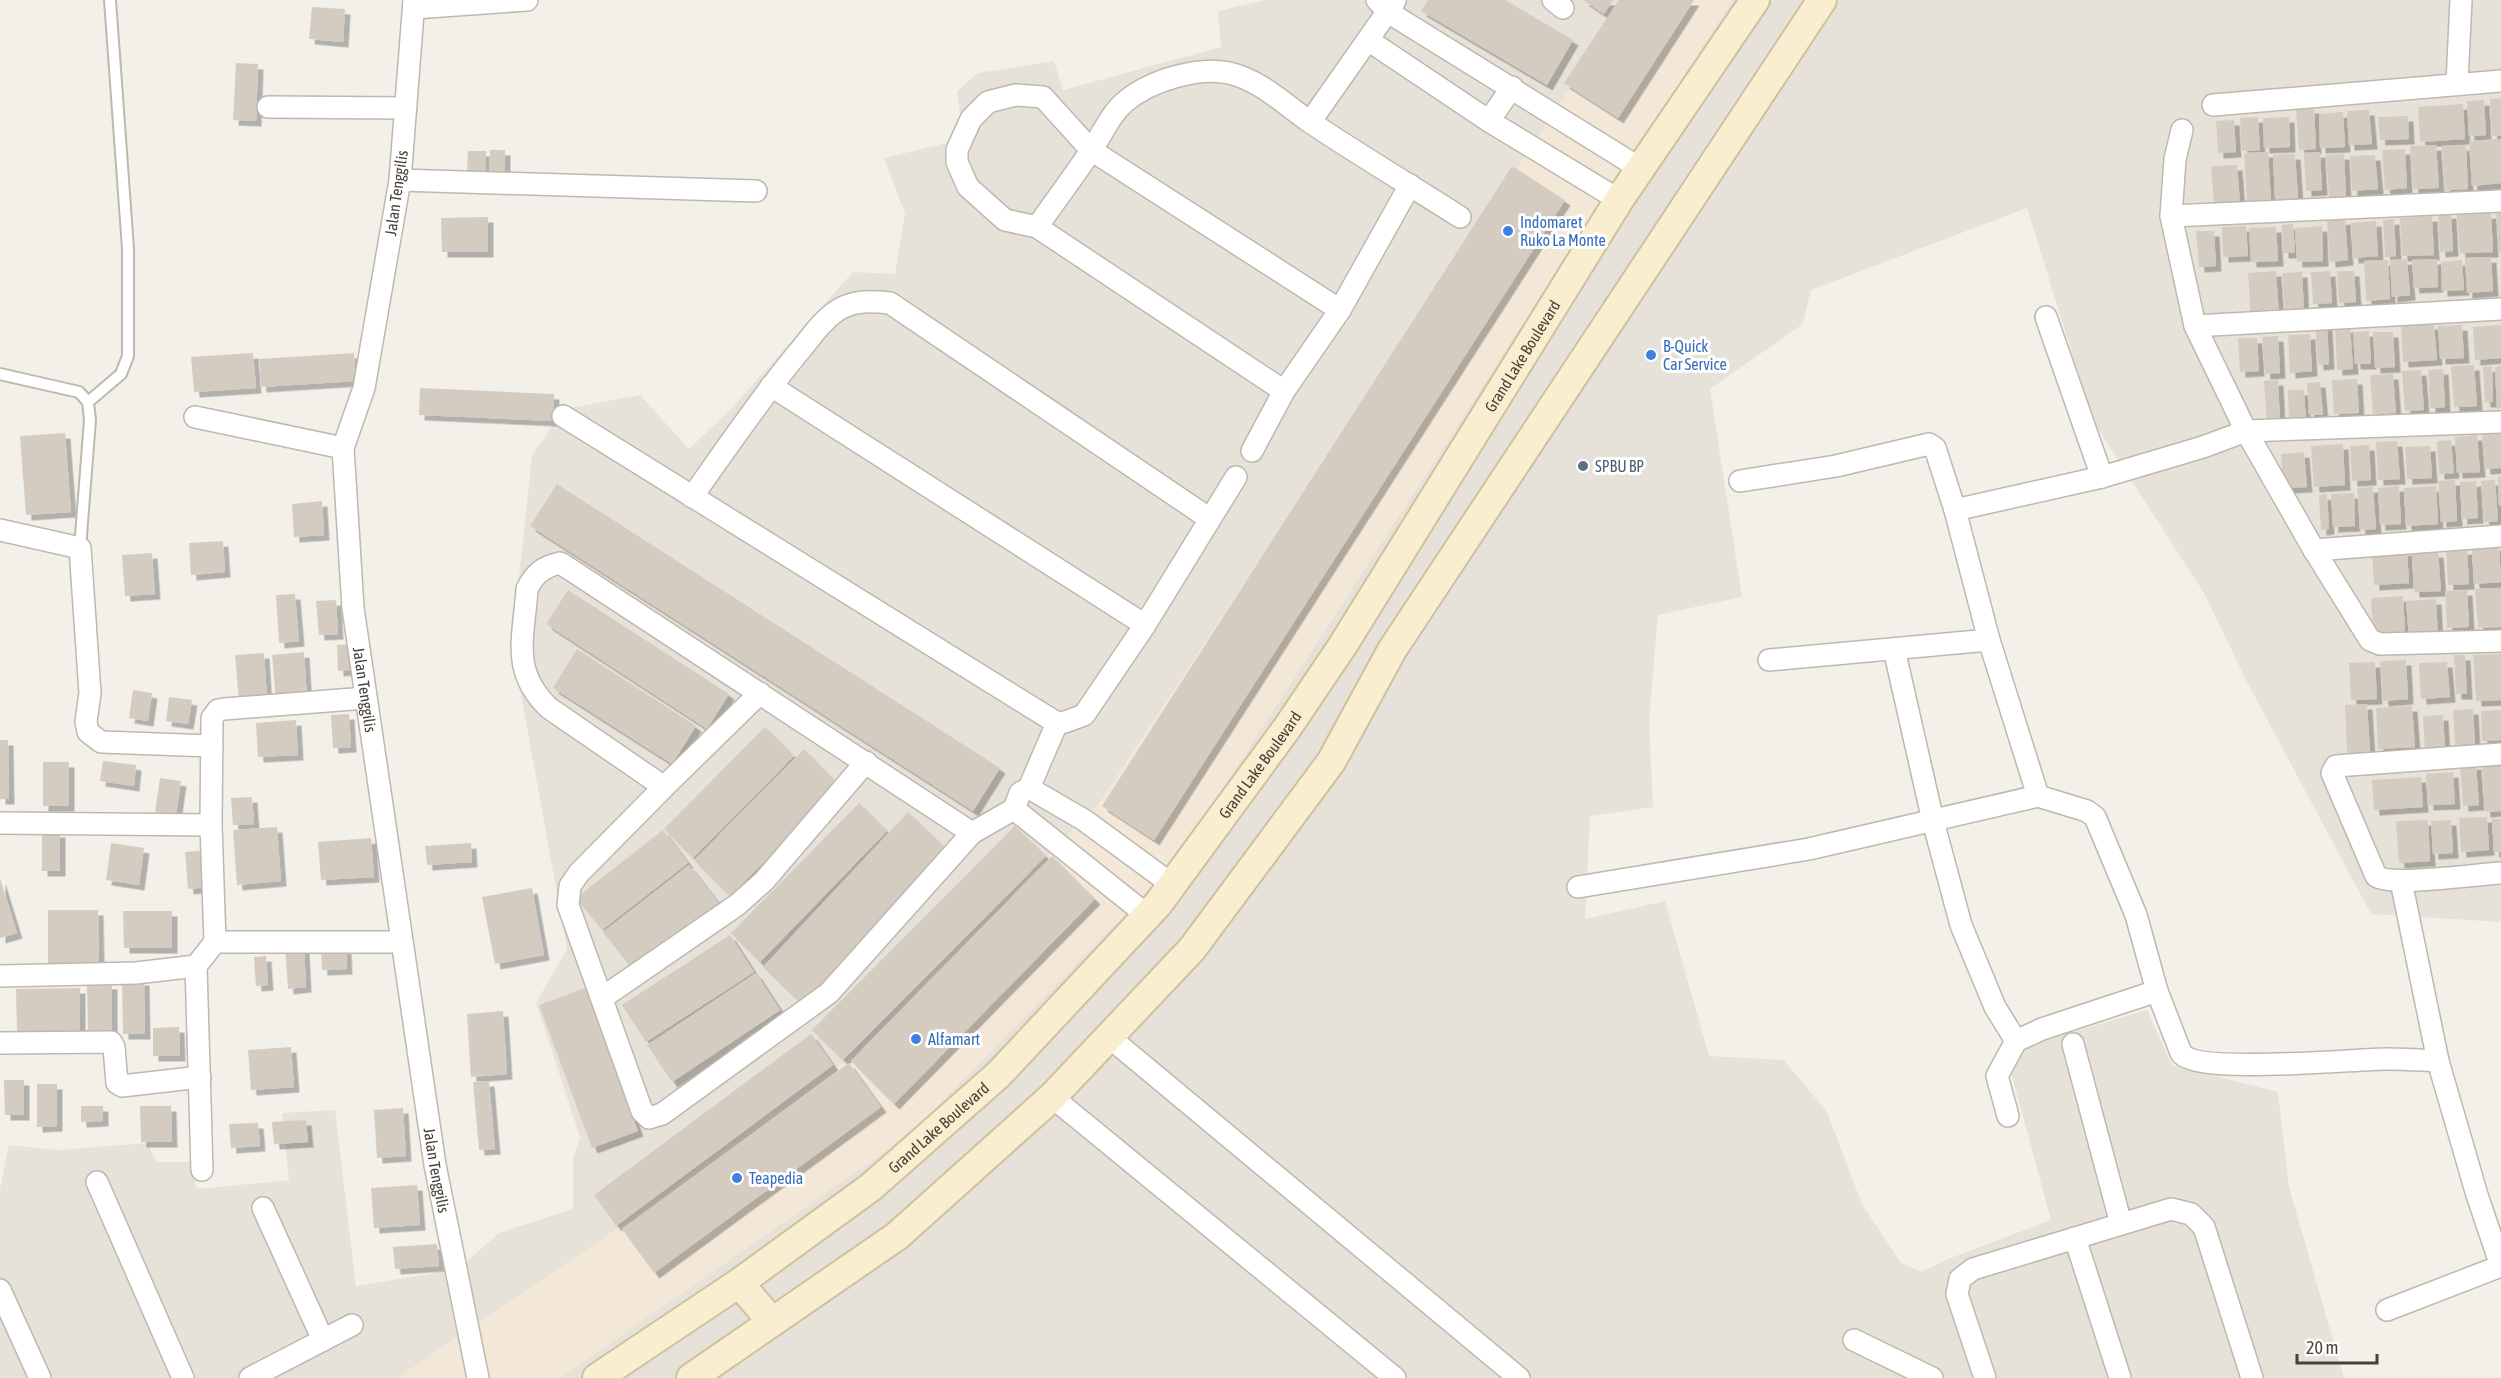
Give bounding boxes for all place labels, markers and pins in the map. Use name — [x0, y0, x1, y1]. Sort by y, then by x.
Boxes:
place label: Indomaret Ruko La Monte — [1520, 213, 1606, 249]
marker: Indomaret Ruko La Monte — [1501, 224, 1515, 238]
place label: B-Quick Car Service — [1663, 337, 1727, 373]
marker: B-Quick Car Service — [1644, 348, 1658, 362]
place label: SPBU BP — [1595, 457, 1644, 475]
marker: SPBU BP — [1576, 459, 1590, 473]
place label: Alfamart — [928, 1030, 980, 1048]
marker: Alfamart — [909, 1032, 923, 1046]
place label: Teapedia — [749, 1169, 803, 1188]
marker: Teapedia — [730, 1171, 744, 1185]

